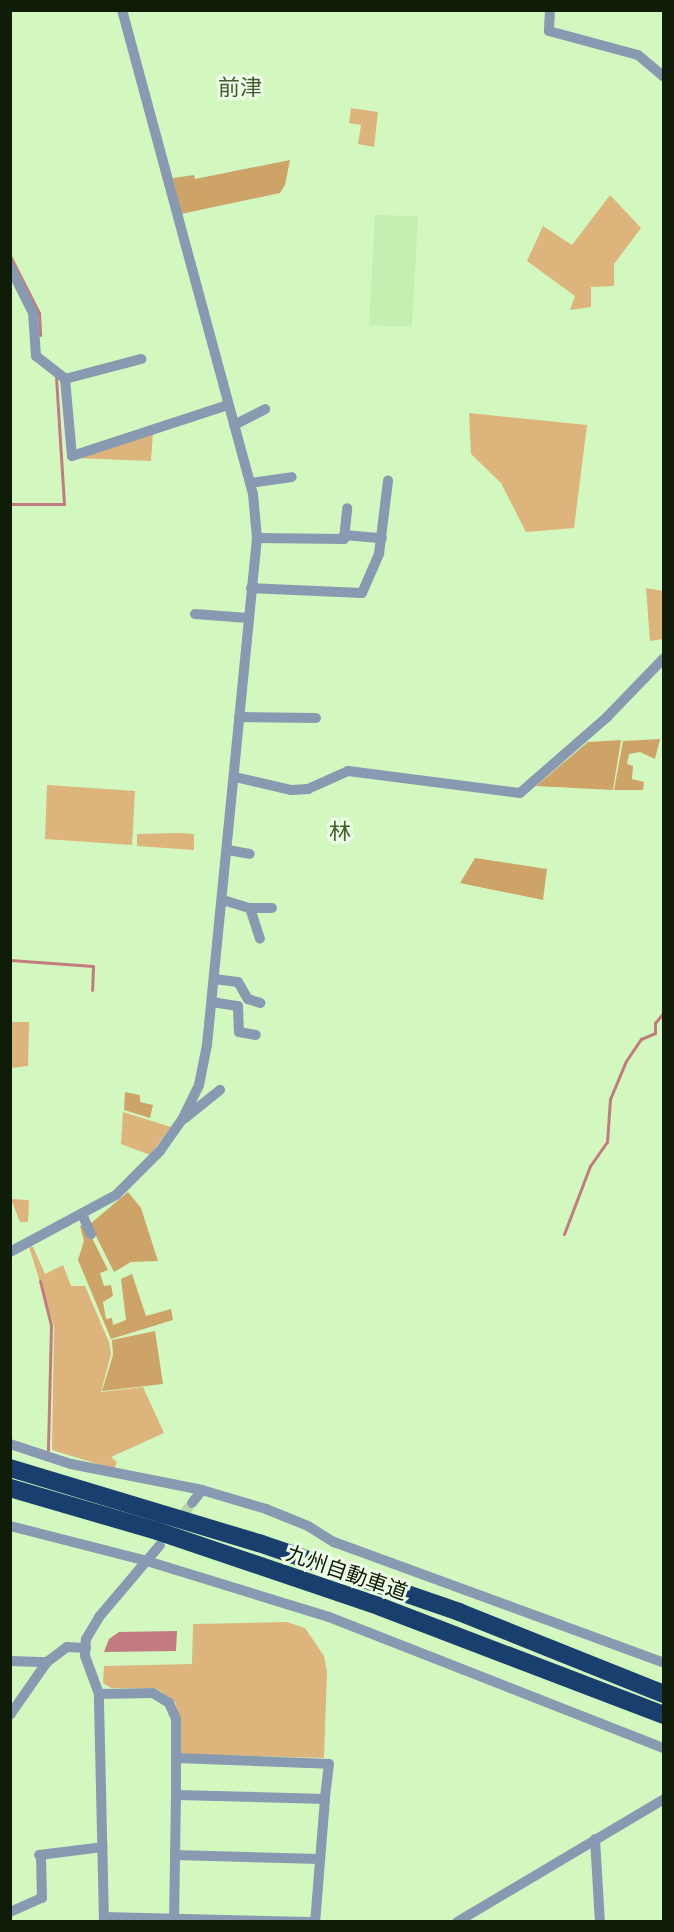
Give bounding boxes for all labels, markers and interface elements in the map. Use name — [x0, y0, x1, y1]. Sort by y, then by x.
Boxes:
district label: 前津 — [218, 74, 262, 100]
district label: 林 — [329, 818, 351, 844]
street label: 九州自動車道 — [283, 1540, 411, 1604]

